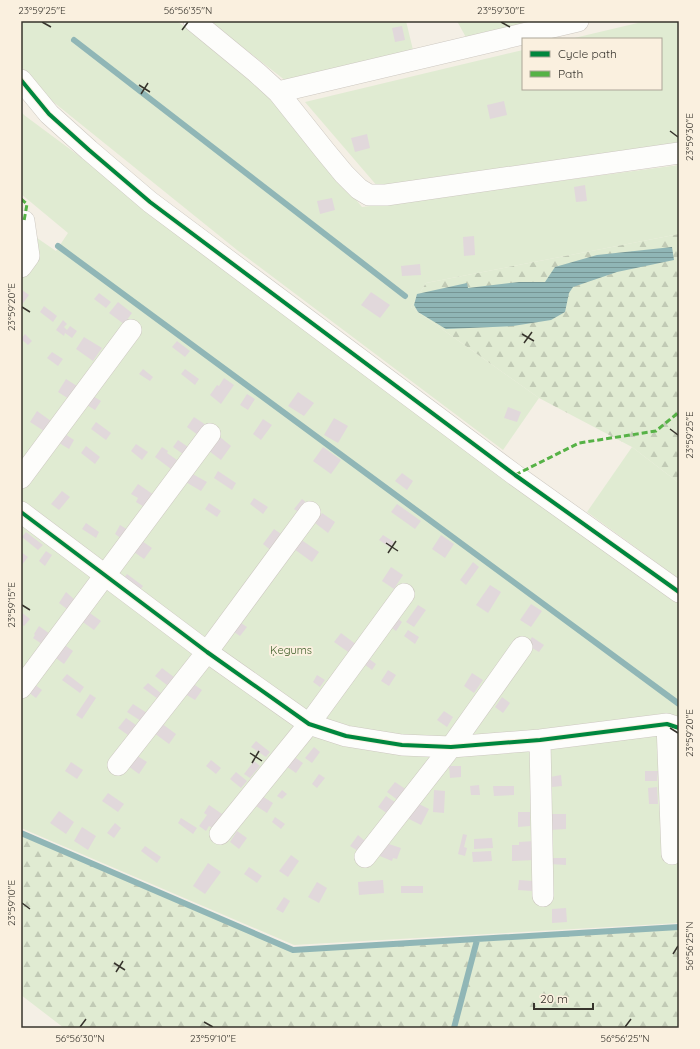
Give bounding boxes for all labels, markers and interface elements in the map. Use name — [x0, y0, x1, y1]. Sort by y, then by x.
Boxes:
text: 23°59'25"E — [18, 4, 66, 17]
text: 56°56'35"N — [164, 4, 212, 17]
text: 23°59'30"E — [477, 4, 525, 17]
legend — [522, 38, 662, 90]
text: Cycle path — [558, 46, 617, 61]
text: Path — [558, 66, 583, 81]
text: 23°59'30"E — [683, 113, 696, 161]
text: 23°59'20"E — [5, 283, 18, 331]
text: 23°59'25"E — [683, 411, 696, 459]
text: 23°59'15"E — [5, 582, 18, 628]
park label: Ķegums — [270, 643, 312, 657]
text: 23°59'20"E — [683, 709, 696, 757]
text: 23°59'10"E — [5, 880, 18, 926]
text: 56°56'25"N — [683, 921, 696, 971]
scale bar — [534, 985, 593, 1011]
text: 20 m — [540, 991, 568, 1006]
text: 56°56'30"N — [55, 1032, 105, 1045]
text: 23°59'10"E — [190, 1032, 236, 1045]
text: 56°56'25"N — [600, 1032, 650, 1045]

